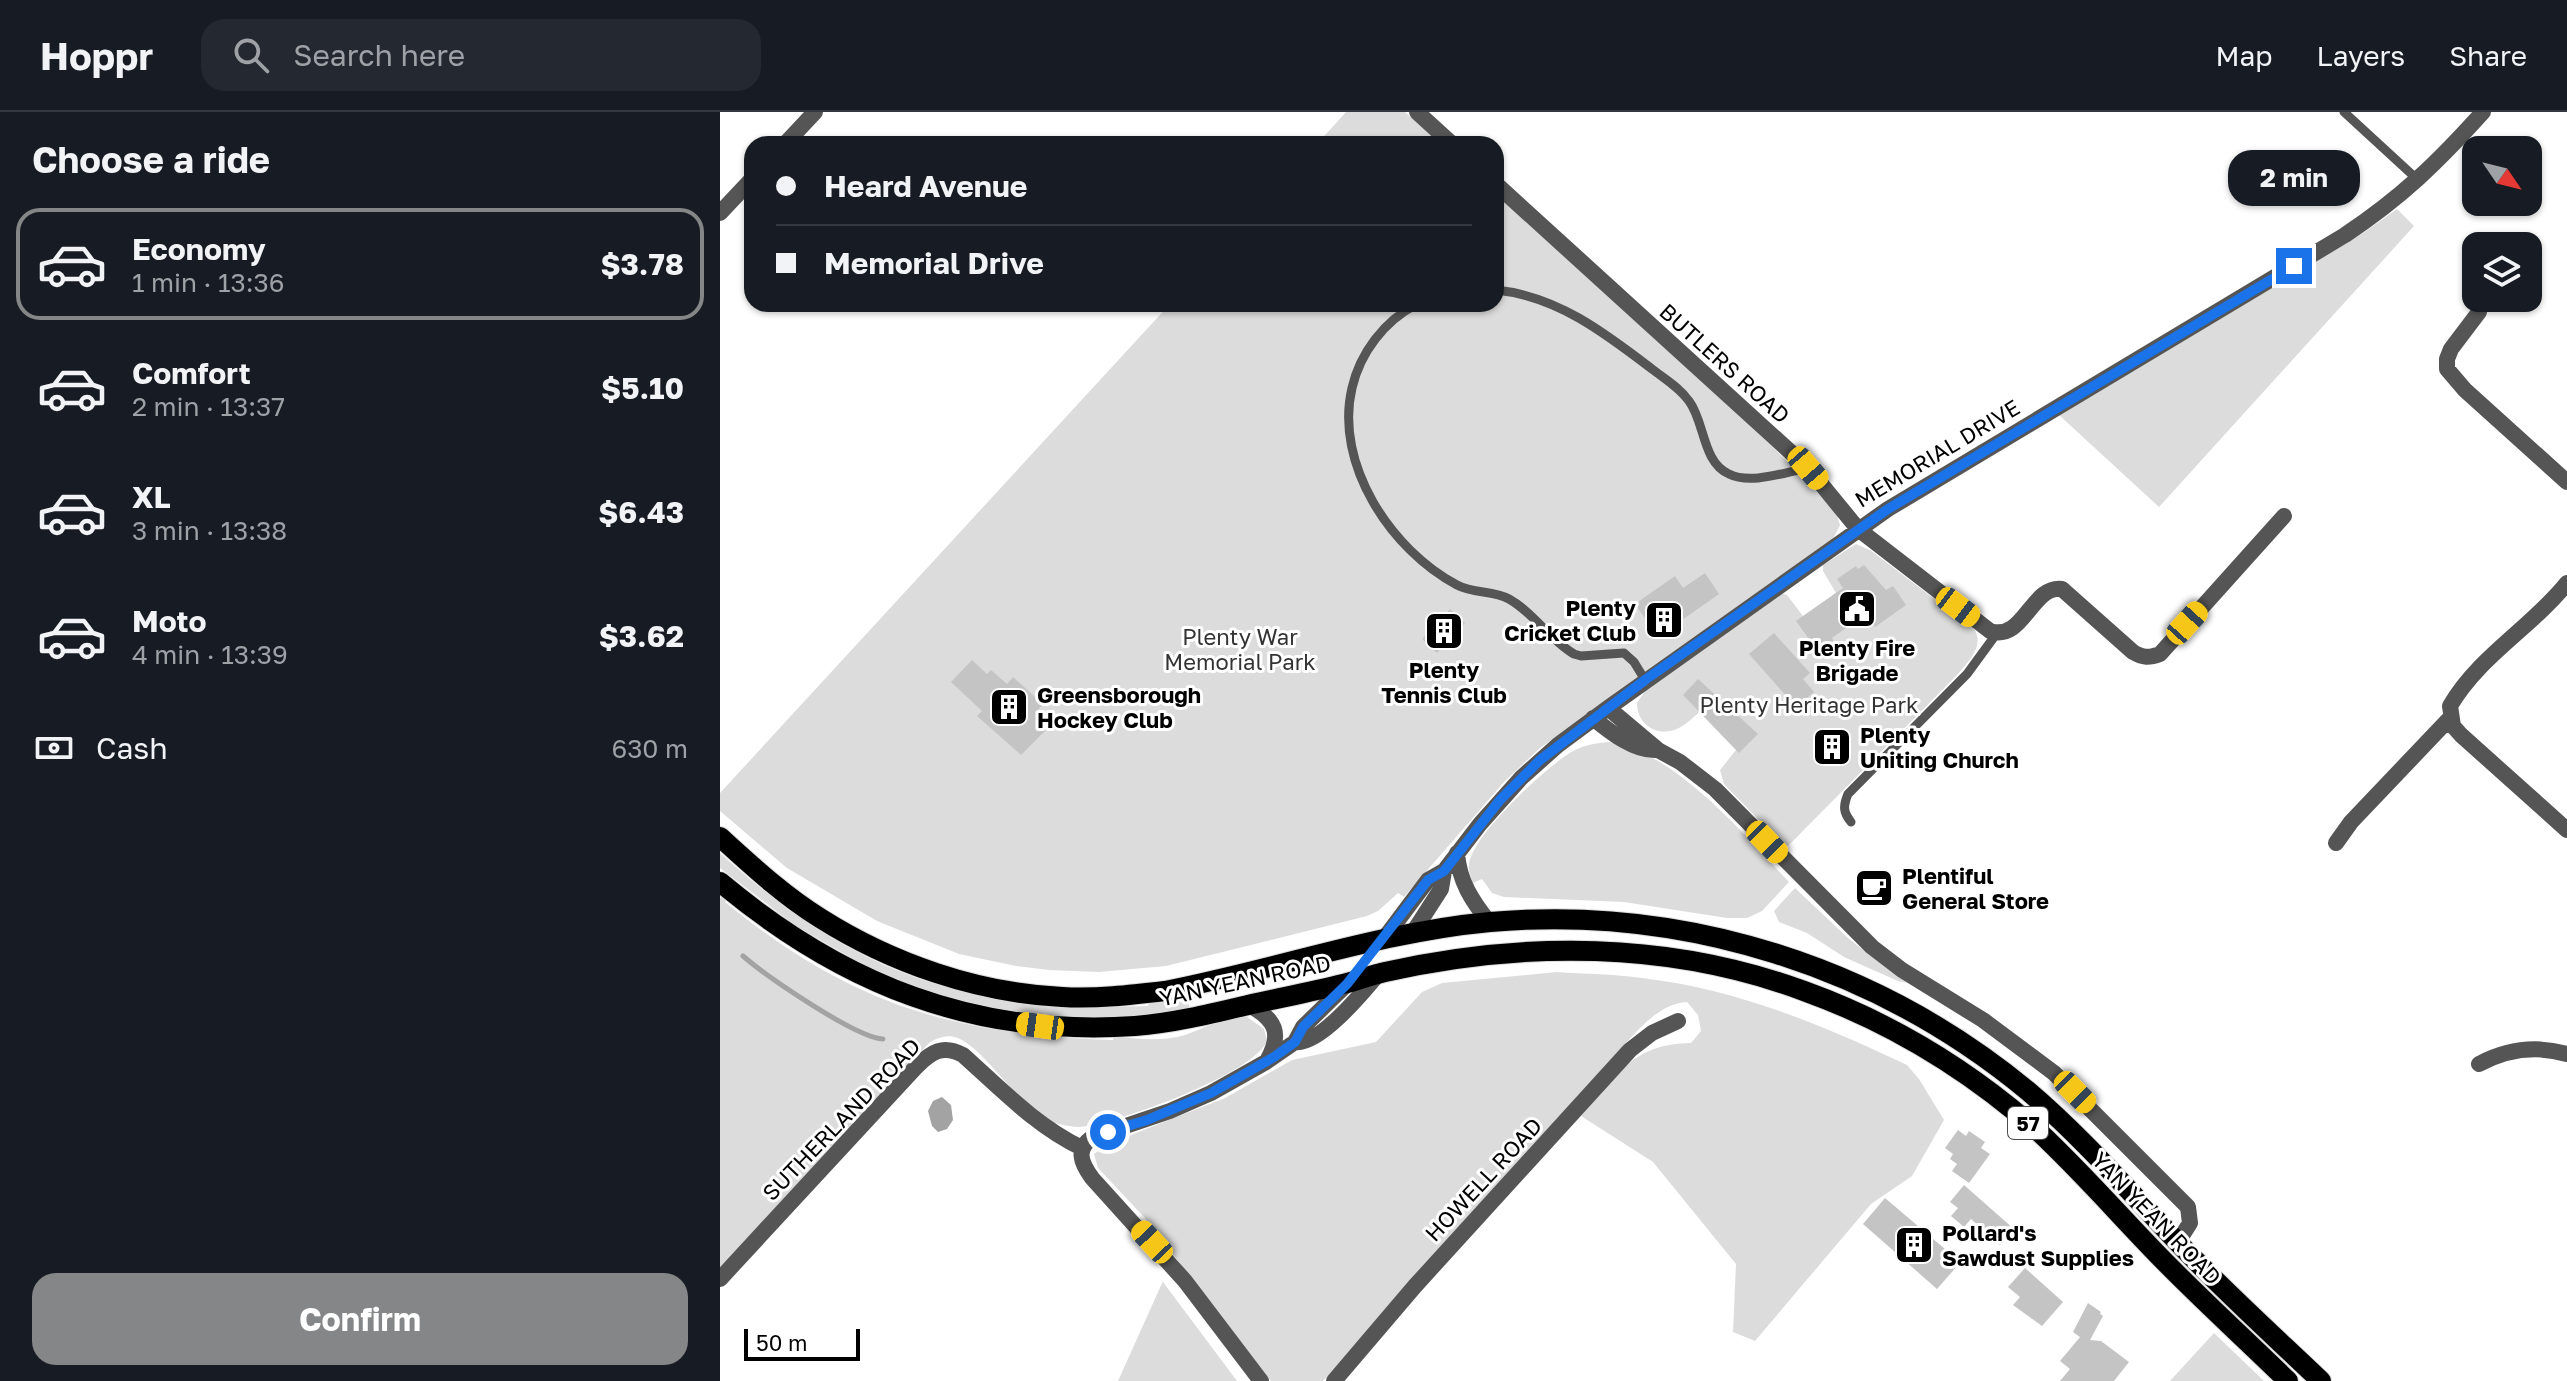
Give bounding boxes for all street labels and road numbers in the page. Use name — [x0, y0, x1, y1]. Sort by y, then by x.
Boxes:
street label: BUTLERS ROAD — [1654, 297, 1796, 429]
street label: MEMORIAL DRIVE — [1850, 393, 2024, 513]
street label: YAN YEAN ROAD — [1157, 949, 1333, 1011]
street label: SUTHERLAND ROAD — [756, 1032, 926, 1206]
road number: 57 — [2008, 1107, 2048, 1139]
street label: HOWELL ROAD — [1419, 1112, 1547, 1246]
street label: YAN YEAN ROAD — [2087, 1146, 2227, 1290]

